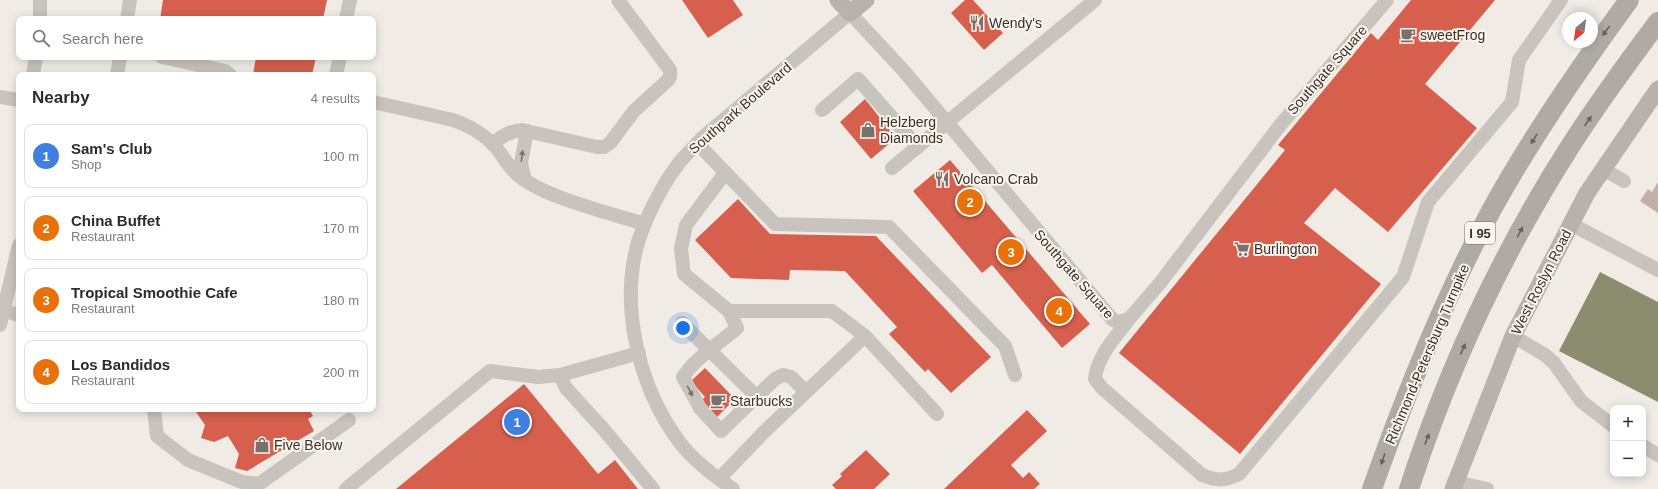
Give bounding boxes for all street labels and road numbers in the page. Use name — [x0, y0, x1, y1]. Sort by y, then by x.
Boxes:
street label: Southgate Square — [1284, 22, 1370, 118]
street label: Southpark Boulevard — [685, 59, 795, 157]
road number: I 95 — [1465, 222, 1495, 244]
street label: Southgate Square — [1031, 226, 1117, 322]
street label: West Roslyn Road — [1508, 227, 1574, 337]
street label: Richmond-Petersburg Turnpike — [1382, 262, 1472, 446]

